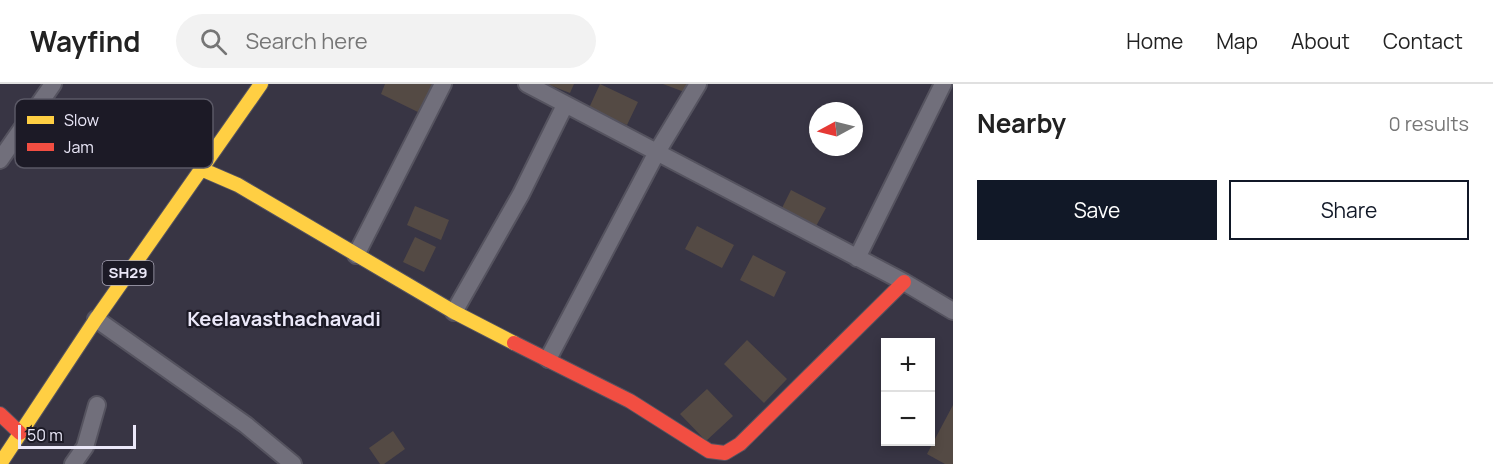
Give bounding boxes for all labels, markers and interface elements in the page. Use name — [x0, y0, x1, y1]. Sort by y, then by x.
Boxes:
search box — [176, 14, 596, 68]
text: Wayfind — [30, 22, 140, 60]
icon: search — [197, 25, 230, 58]
text: Search here — [245, 26, 368, 56]
text: Home — [1126, 27, 1183, 55]
text: Map — [1216, 27, 1258, 55]
text: About — [1291, 27, 1350, 55]
text: Contact — [1383, 27, 1463, 55]
legend — [15, 99, 213, 168]
north arrow — [809, 102, 863, 156]
text: Nearby — [977, 105, 1066, 141]
text: Slow — [64, 109, 99, 131]
text: 0 results — [1389, 110, 1469, 137]
text: Jam — [64, 136, 94, 158]
button: Save — [977, 180, 1217, 240]
button: Share — [1229, 180, 1469, 240]
road number: SH29 — [102, 261, 154, 285]
district label: Keelavasthachavadi — [187, 305, 381, 332]
map controls — [881, 338, 935, 446]
button: + — [881, 338, 935, 392]
button: − — [881, 392, 935, 446]
scale bar — [18, 422, 136, 450]
text: 50 m — [27, 424, 63, 446]

